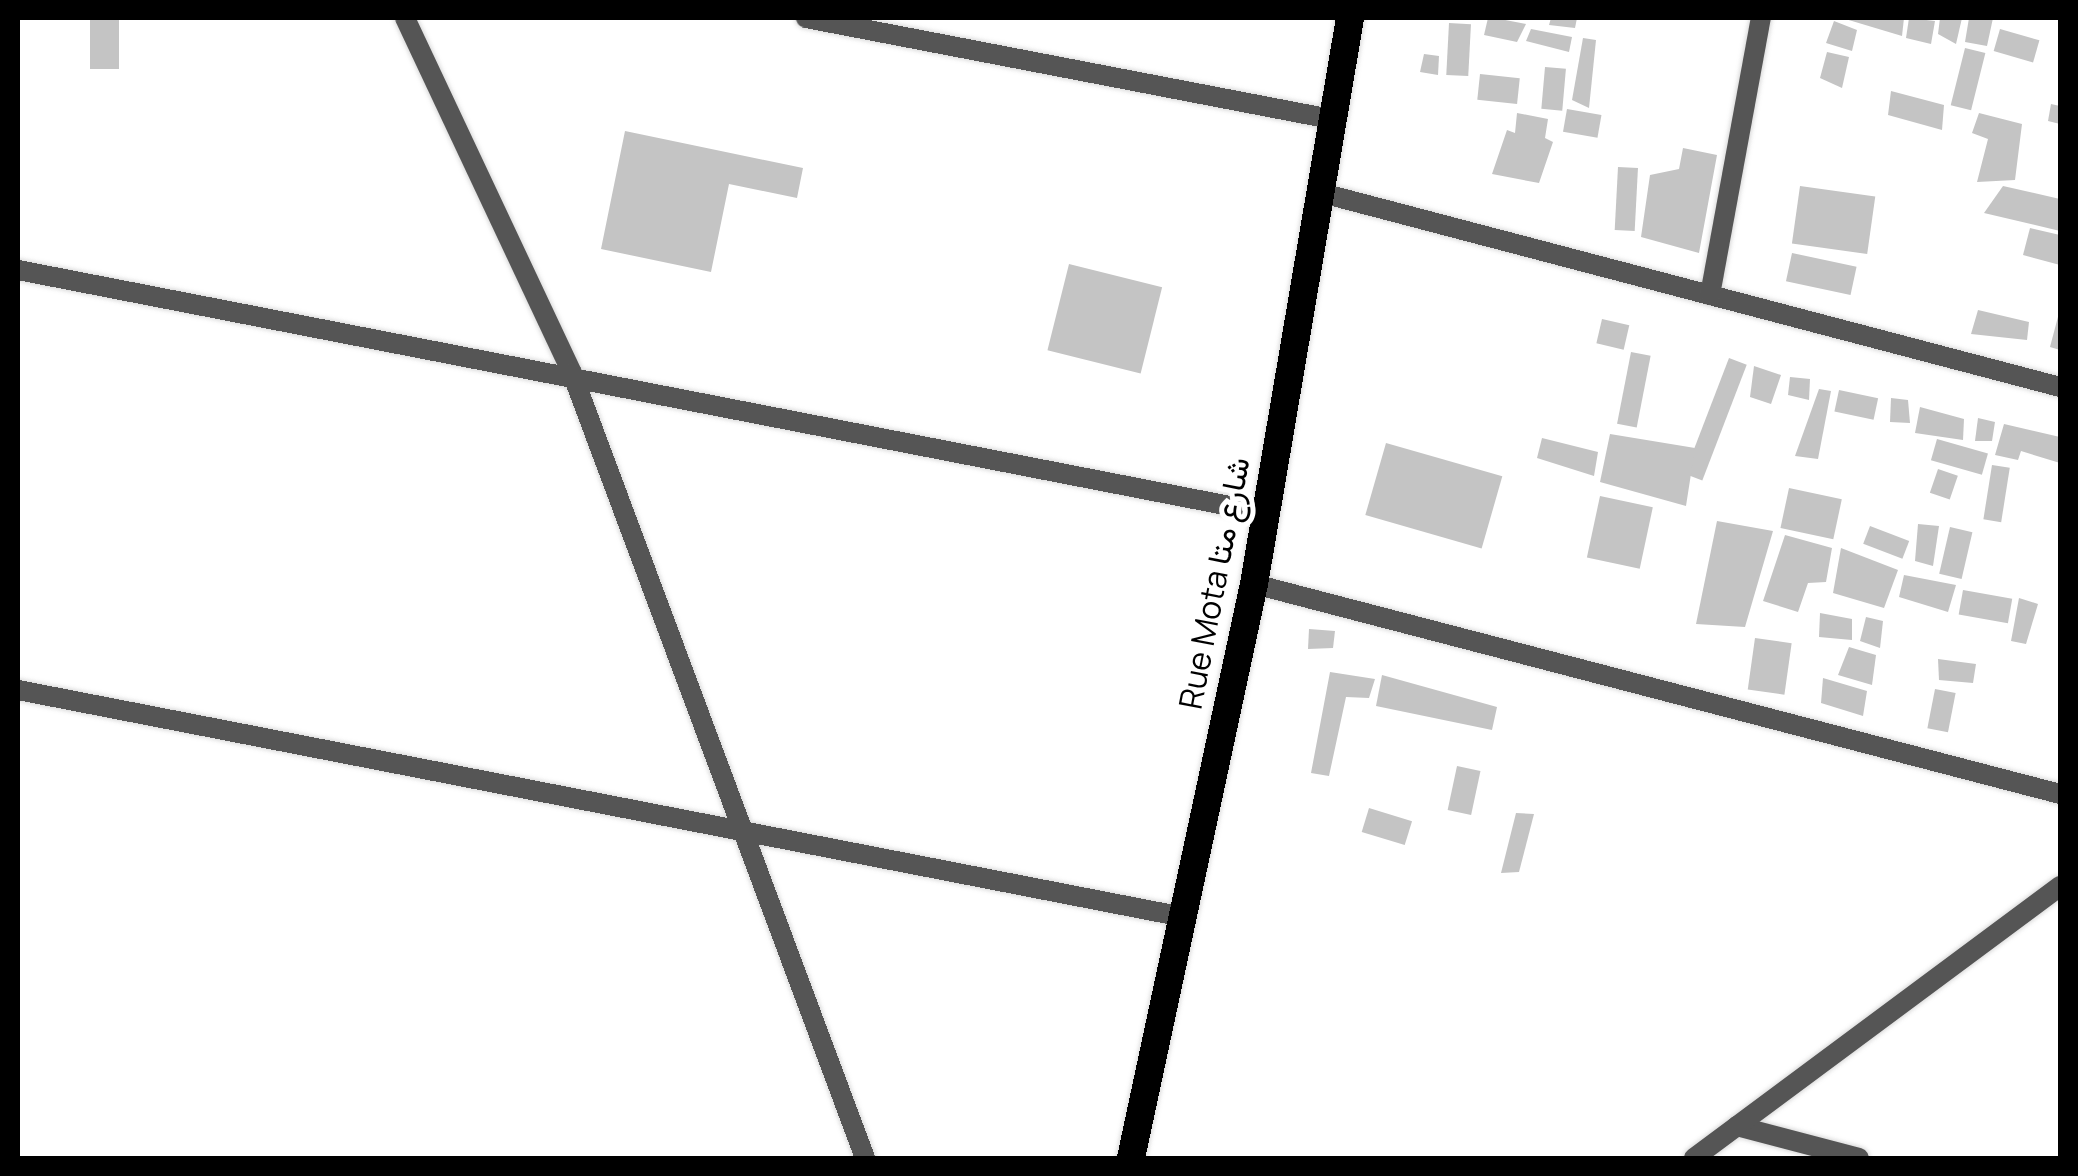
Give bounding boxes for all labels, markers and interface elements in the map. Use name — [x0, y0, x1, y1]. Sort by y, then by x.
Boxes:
street label: Rue Mota شارع متا — [1171, 454, 1257, 712]

